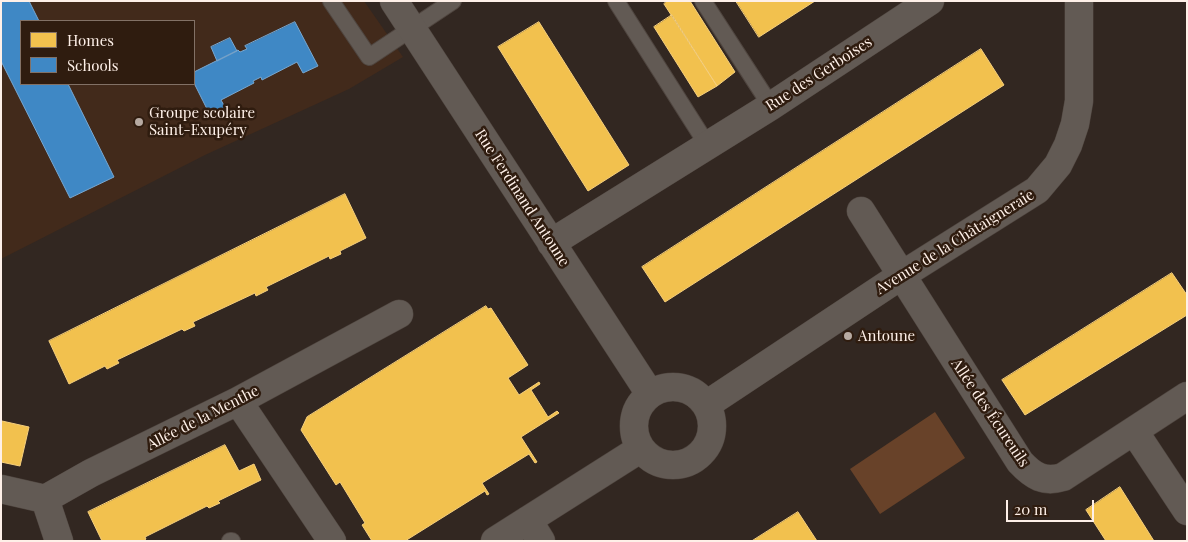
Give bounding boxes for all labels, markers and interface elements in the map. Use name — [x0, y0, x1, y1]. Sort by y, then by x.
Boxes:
legend — [20, 20, 195, 85]
text: Homes — [67, 30, 114, 50]
street label: Rue des Gerboises — [762, 33, 876, 115]
text: Schools — [67, 55, 119, 75]
place label: Groupe scolaire Saint-Exupéry — [149, 104, 255, 139]
marker: Groupe scolaire Saint-Exupéry — [133, 116, 145, 128]
street label: Rue Ferdinand Antoune — [471, 126, 573, 270]
street label: Avenue de la Châtaigneraie — [873, 186, 1037, 298]
place label: Antoune — [858, 327, 915, 345]
marker: Antoune — [842, 330, 854, 342]
street label: Allée des Écureuils — [947, 355, 1033, 471]
street label: Allée de la Menthe — [144, 382, 262, 454]
scale bar — [1008, 490, 1096, 522]
text: 20 m — [1014, 499, 1047, 519]

